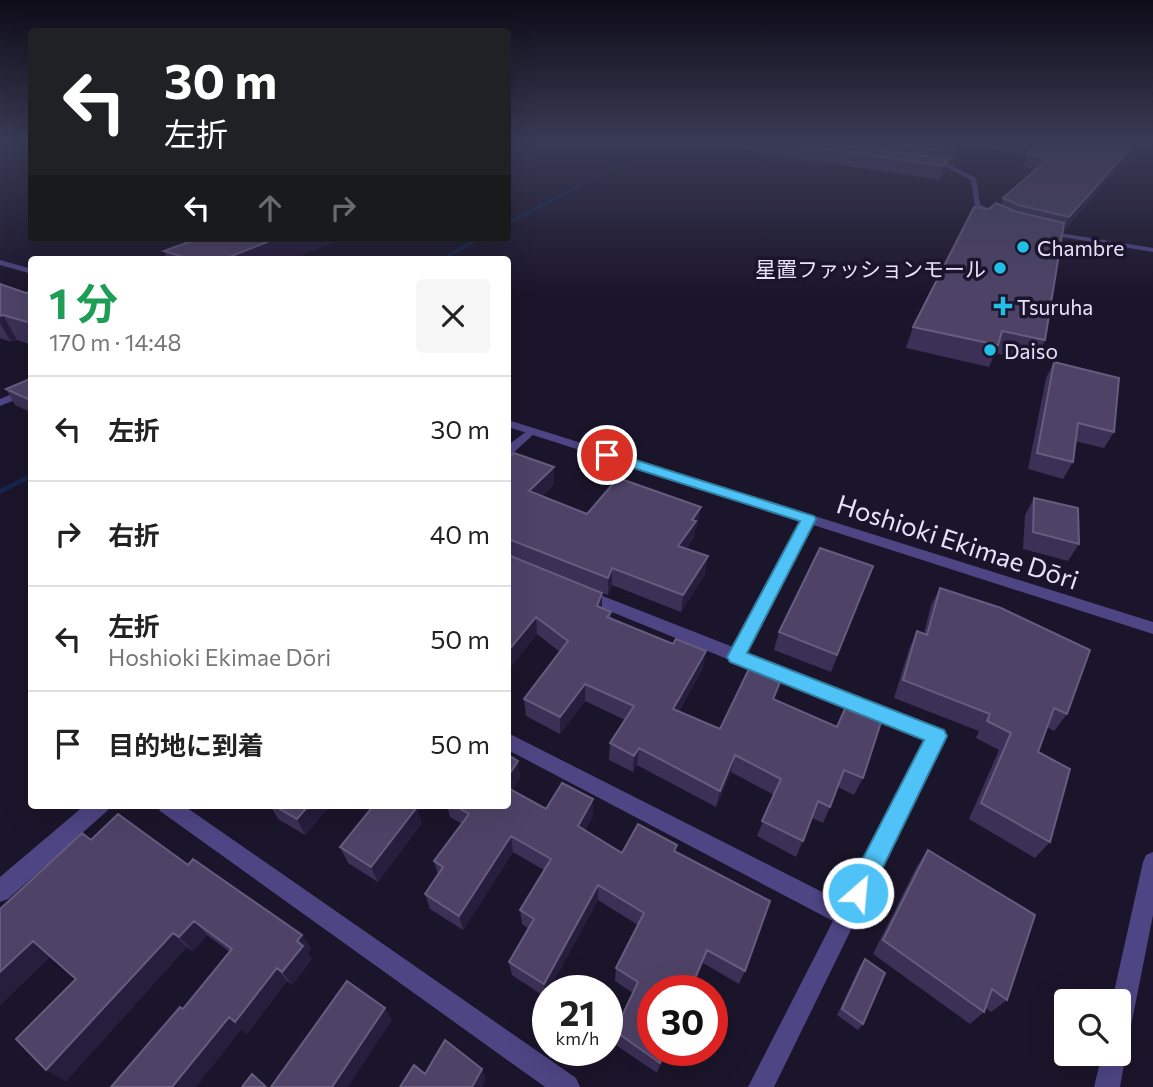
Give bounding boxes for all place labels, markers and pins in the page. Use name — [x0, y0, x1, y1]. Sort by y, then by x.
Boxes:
place label: Chambre — [1037, 235, 1124, 260]
marker: Chambre — [1015, 239, 1031, 255]
place label: 星置ファッションモール — [755, 256, 986, 281]
marker: 星置ファッションモール — [992, 260, 1008, 276]
place label: Tsuruha — [1017, 294, 1093, 319]
marker: Tsuruha — [995, 298, 1011, 314]
place label: Daiso — [1004, 338, 1058, 363]
marker: Daiso — [982, 342, 998, 358]
pin — [577, 425, 637, 485]

